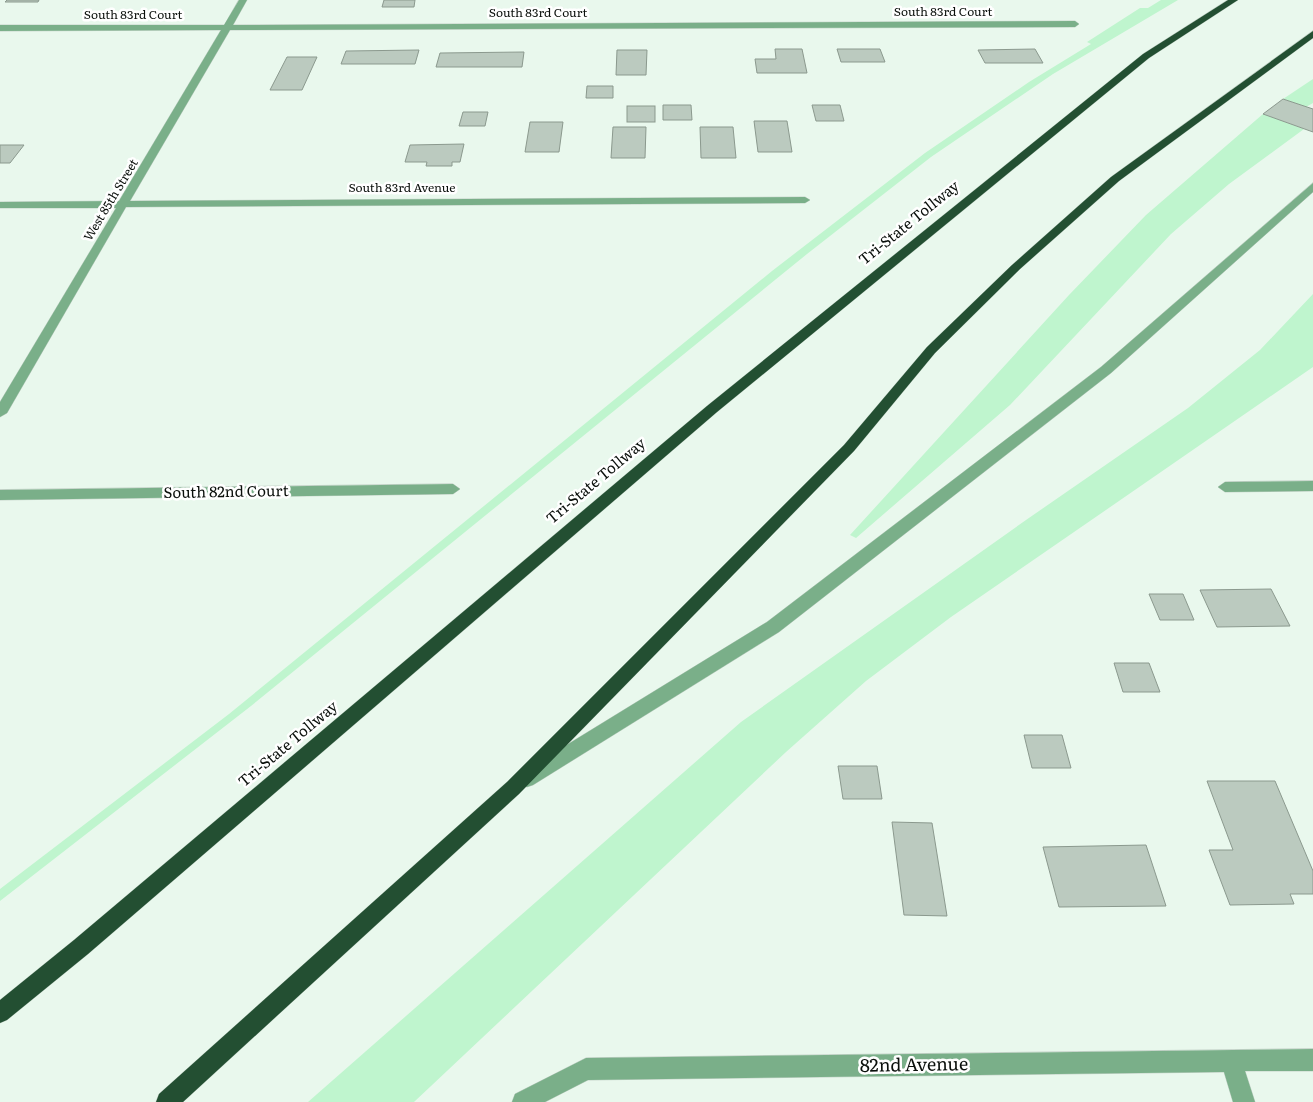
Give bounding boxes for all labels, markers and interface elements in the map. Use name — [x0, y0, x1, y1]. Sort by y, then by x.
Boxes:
street label: South 83rd Court — [894, 2, 992, 20]
street label: South 83rd Court — [489, 3, 587, 21]
street label: South 83rd Court — [84, 5, 182, 23]
street label: West 85th Street — [79, 155, 142, 244]
street label: Tri-State Tollway — [853, 174, 964, 270]
street label: South 83rd Avenue — [348, 178, 456, 196]
street label: Tri-State Tollway — [540, 431, 650, 528]
street label: South 82nd Court — [163, 478, 289, 503]
street label: Tri-State Tollway — [232, 694, 342, 791]
street label: 82nd Avenue — [860, 1049, 968, 1078]

